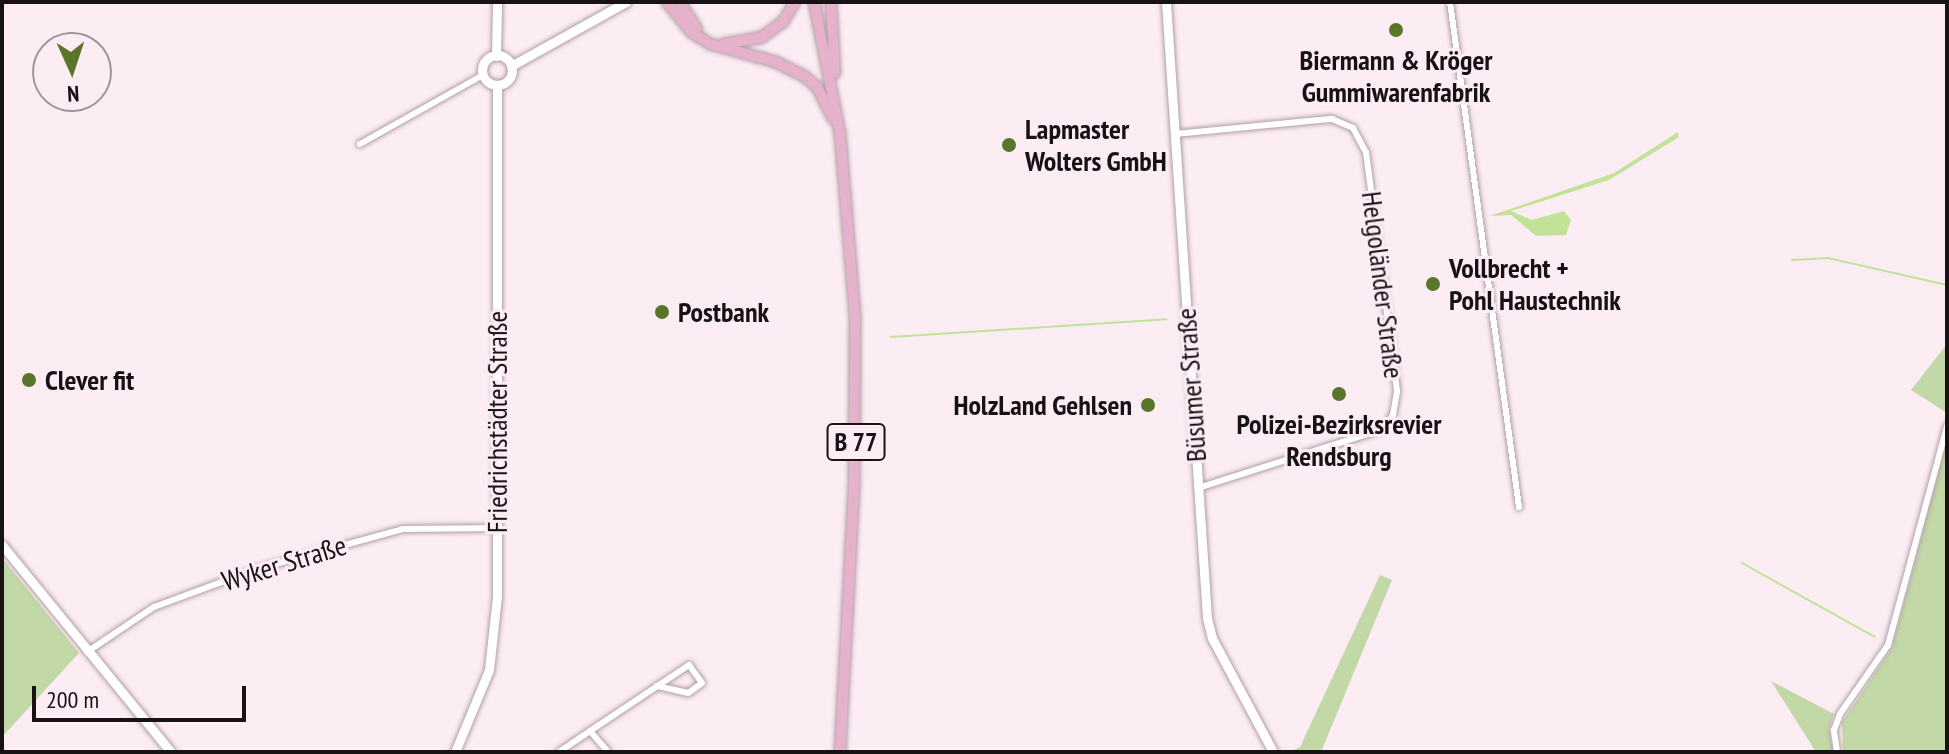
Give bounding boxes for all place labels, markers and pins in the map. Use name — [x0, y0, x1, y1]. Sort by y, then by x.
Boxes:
marker: Biermann & Kröger Gummiwarenfabrik — [1387, 21, 1405, 39]
place label: Biermann & Kröger Gummiwarenfabrik — [1299, 43, 1493, 109]
place label: Lapmaster Wolters GmbH — [1025, 112, 1167, 178]
marker: Lapmaster Wolters GmbH — [1000, 136, 1018, 154]
place label: Vollbrecht + Pohl Haustechnik — [1449, 251, 1621, 317]
marker: Vollbrecht + Pohl Haustechnik — [1424, 275, 1442, 293]
place label: Postbank — [678, 295, 769, 329]
marker: Postbank — [653, 303, 671, 321]
place label: Clever fit — [45, 363, 134, 397]
marker: Clever fit — [20, 371, 38, 389]
marker: Polizei-Bezirksrevier Rendsburg — [1330, 385, 1348, 403]
place label: HolzLand Gehlsen — [953, 388, 1132, 422]
marker: HolzLand Gehlsen — [1139, 396, 1157, 414]
place label: Polizei-Bezirksrevier Rendsburg — [1236, 407, 1442, 473]

